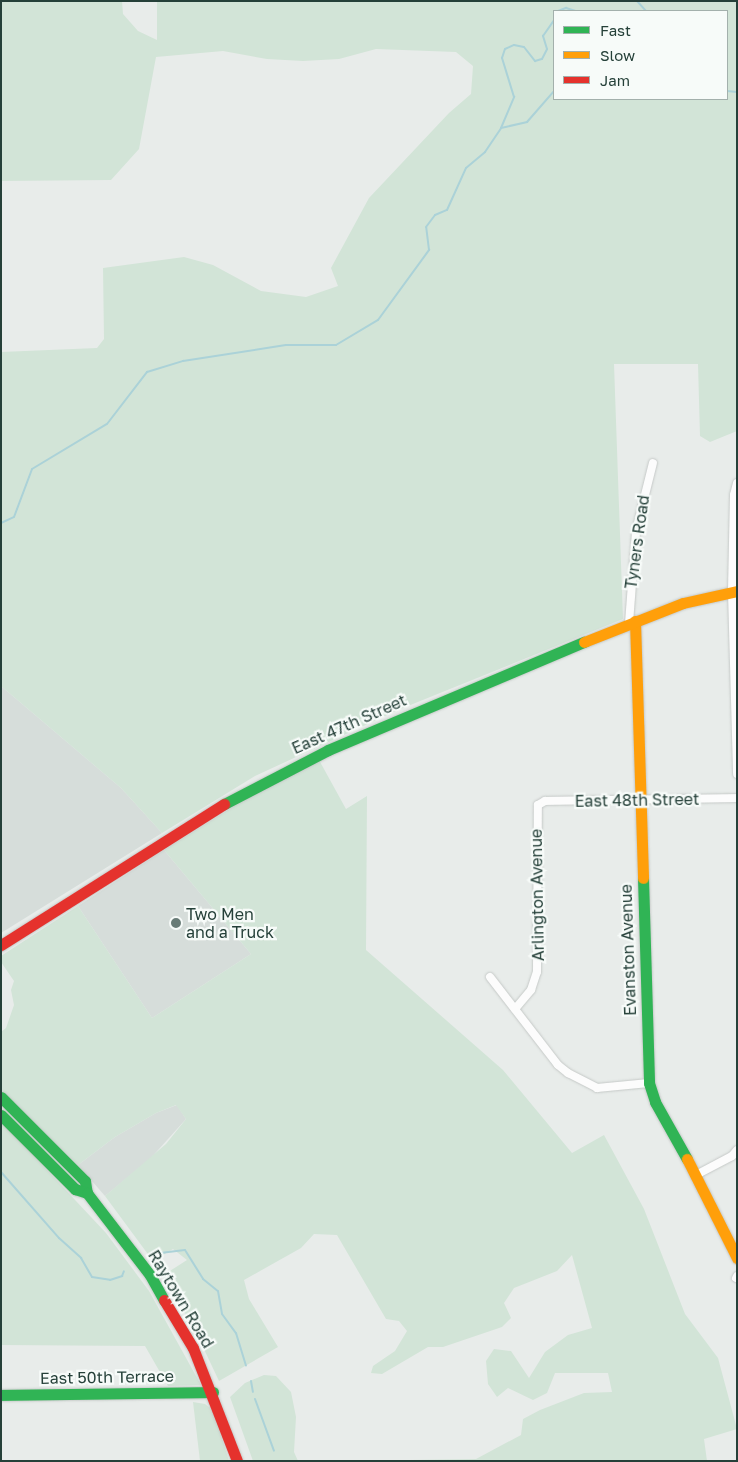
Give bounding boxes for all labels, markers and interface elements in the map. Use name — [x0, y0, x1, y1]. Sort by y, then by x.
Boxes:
legend — [553, 10, 728, 100]
text: Fast — [600, 21, 631, 39]
text: Slow — [600, 46, 635, 64]
text: Jam — [600, 71, 630, 89]
street label: Tyners Road — [621, 494, 653, 590]
street label: East 47th Street — [289, 690, 409, 758]
street label: East 48th Street — [575, 789, 699, 811]
street label: Arlington Avenue — [526, 829, 548, 961]
street label: Evanston Avenue — [616, 884, 640, 1016]
place label: Two Men and a Truck — [186, 904, 274, 942]
marker: Two Men and a Truck — [170, 917, 182, 929]
street label: Raytown Road — [144, 1247, 218, 1351]
street label: East 50th Terrace — [40, 1366, 174, 1388]

